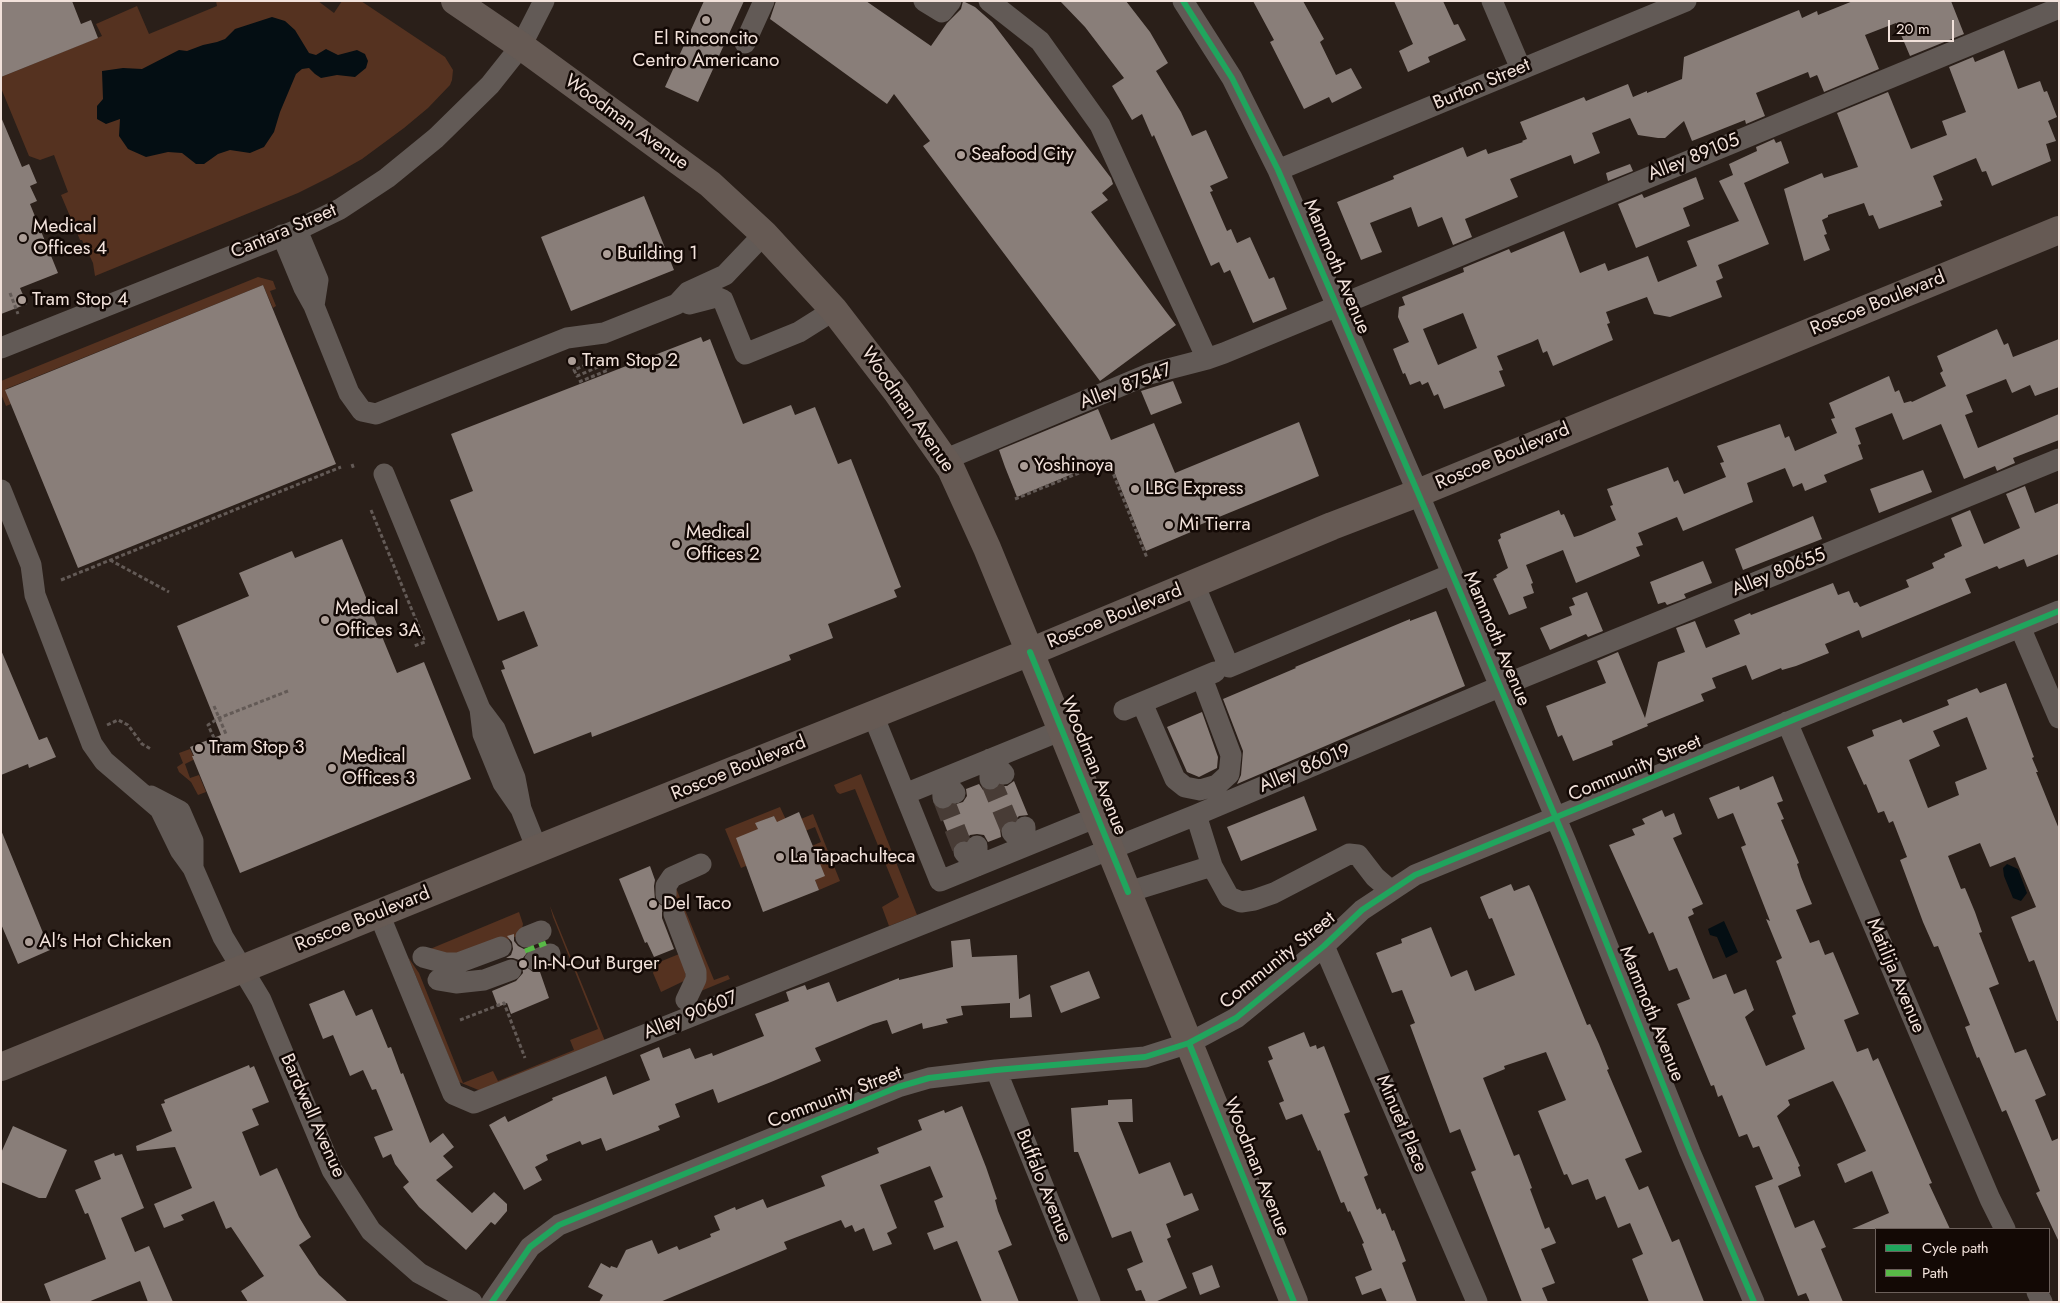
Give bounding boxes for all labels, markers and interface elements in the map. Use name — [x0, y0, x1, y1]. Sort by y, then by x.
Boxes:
scale bar — [1890, 10, 1956, 42]
marker: El Rinconcito Centro Americano — [700, 14, 712, 26]
text: 20 m — [1896, 18, 1930, 40]
place label: El Rinconcito Centro Americano — [633, 28, 779, 72]
street label: Burton Street — [1430, 54, 1534, 116]
street label: Woodman Avenue — [560, 70, 692, 176]
street label: Alley 89105 — [1645, 129, 1743, 187]
place label: Seafood City — [971, 144, 1074, 166]
marker: Seafood City — [955, 149, 967, 161]
street label: Mammoth Avenue — [1297, 196, 1375, 338]
street label: Cantara Street — [228, 200, 340, 264]
place label: Medical Offices 4 — [33, 216, 107, 260]
marker: Medical Offices 4 — [17, 232, 29, 244]
place label: Building 1 — [617, 243, 698, 265]
marker: Building 1 — [601, 248, 613, 260]
street label: Roscoe Boulevard — [1807, 267, 1949, 341]
place label: Tram Stop 4 — [32, 289, 128, 311]
marker: Tram Stop 4 — [16, 294, 28, 306]
street label: Woodman Avenue — [855, 343, 959, 477]
place label: Tram Stop 2 — [582, 350, 678, 372]
marker: Tram Stop 2 — [566, 355, 578, 367]
street label: Alley 87547 — [1077, 359, 1175, 415]
street label: Roscoe Boulevard — [1433, 419, 1573, 495]
place label: Yoshinoya — [1034, 455, 1113, 477]
marker: Yoshinoya — [1018, 460, 1030, 472]
place label: LBC Express — [1145, 478, 1243, 500]
marker: LBC Express — [1129, 483, 1141, 495]
place label: Mi Tierra — [1179, 514, 1251, 536]
marker: Mi Tierra — [1163, 519, 1175, 531]
place label: Medical Offices 2 — [686, 522, 760, 566]
marker: Medical Offices 2 — [670, 538, 682, 550]
street label: Alley 80655 — [1729, 544, 1829, 602]
street label: Mammoth Avenue — [1457, 568, 1535, 710]
street label: Roscoe Boulevard — [1044, 580, 1186, 654]
place label: Medical Offices 3A — [335, 598, 421, 642]
marker: Medical Offices 3A — [319, 614, 331, 626]
street label: Woodman Avenue — [1055, 693, 1131, 839]
street label: Community Street — [1565, 731, 1705, 807]
street label: Roscoe Boulevard — [668, 732, 810, 806]
place label: Tram Stop 3 — [209, 737, 305, 759]
street label: Alley 86019 — [1256, 740, 1354, 798]
marker: Tram Stop 3 — [193, 742, 205, 754]
place label: Medical Offices 3 — [342, 746, 415, 790]
marker: Medical Offices 3 — [326, 762, 338, 774]
place label: La Tapachulteca — [790, 846, 915, 868]
marker: La Tapachulteca — [774, 851, 786, 863]
street label: Roscoe Boulevard — [292, 883, 434, 957]
place label: Del Taco — [663, 893, 731, 915]
marker: Del Taco — [647, 898, 659, 910]
street label: Community Street — [1216, 907, 1340, 1015]
street label: Matilija Avenue — [1861, 915, 1929, 1037]
place label: Al's Hot Chicken — [39, 931, 172, 953]
marker: Al's Hot Chicken — [23, 936, 35, 948]
street label: Mammoth Avenue — [1613, 943, 1689, 1085]
place label: In-N-Out Burger — [533, 953, 660, 975]
marker: In-N-Out Burger — [517, 958, 529, 970]
street label: Alley 90607 — [641, 987, 741, 1045]
street label: Bardwell Avenue — [275, 1051, 349, 1181]
street label: Community Street — [765, 1062, 905, 1134]
street label: Minuet Place — [1370, 1072, 1432, 1176]
street label: Woodman Avenue — [1218, 1094, 1294, 1240]
street label: Buffalo Avenue — [1010, 1126, 1076, 1246]
legend — [1875, 1228, 2050, 1293]
text: Cycle path — [1922, 1237, 1989, 1259]
text: Path — [1922, 1262, 1948, 1284]

